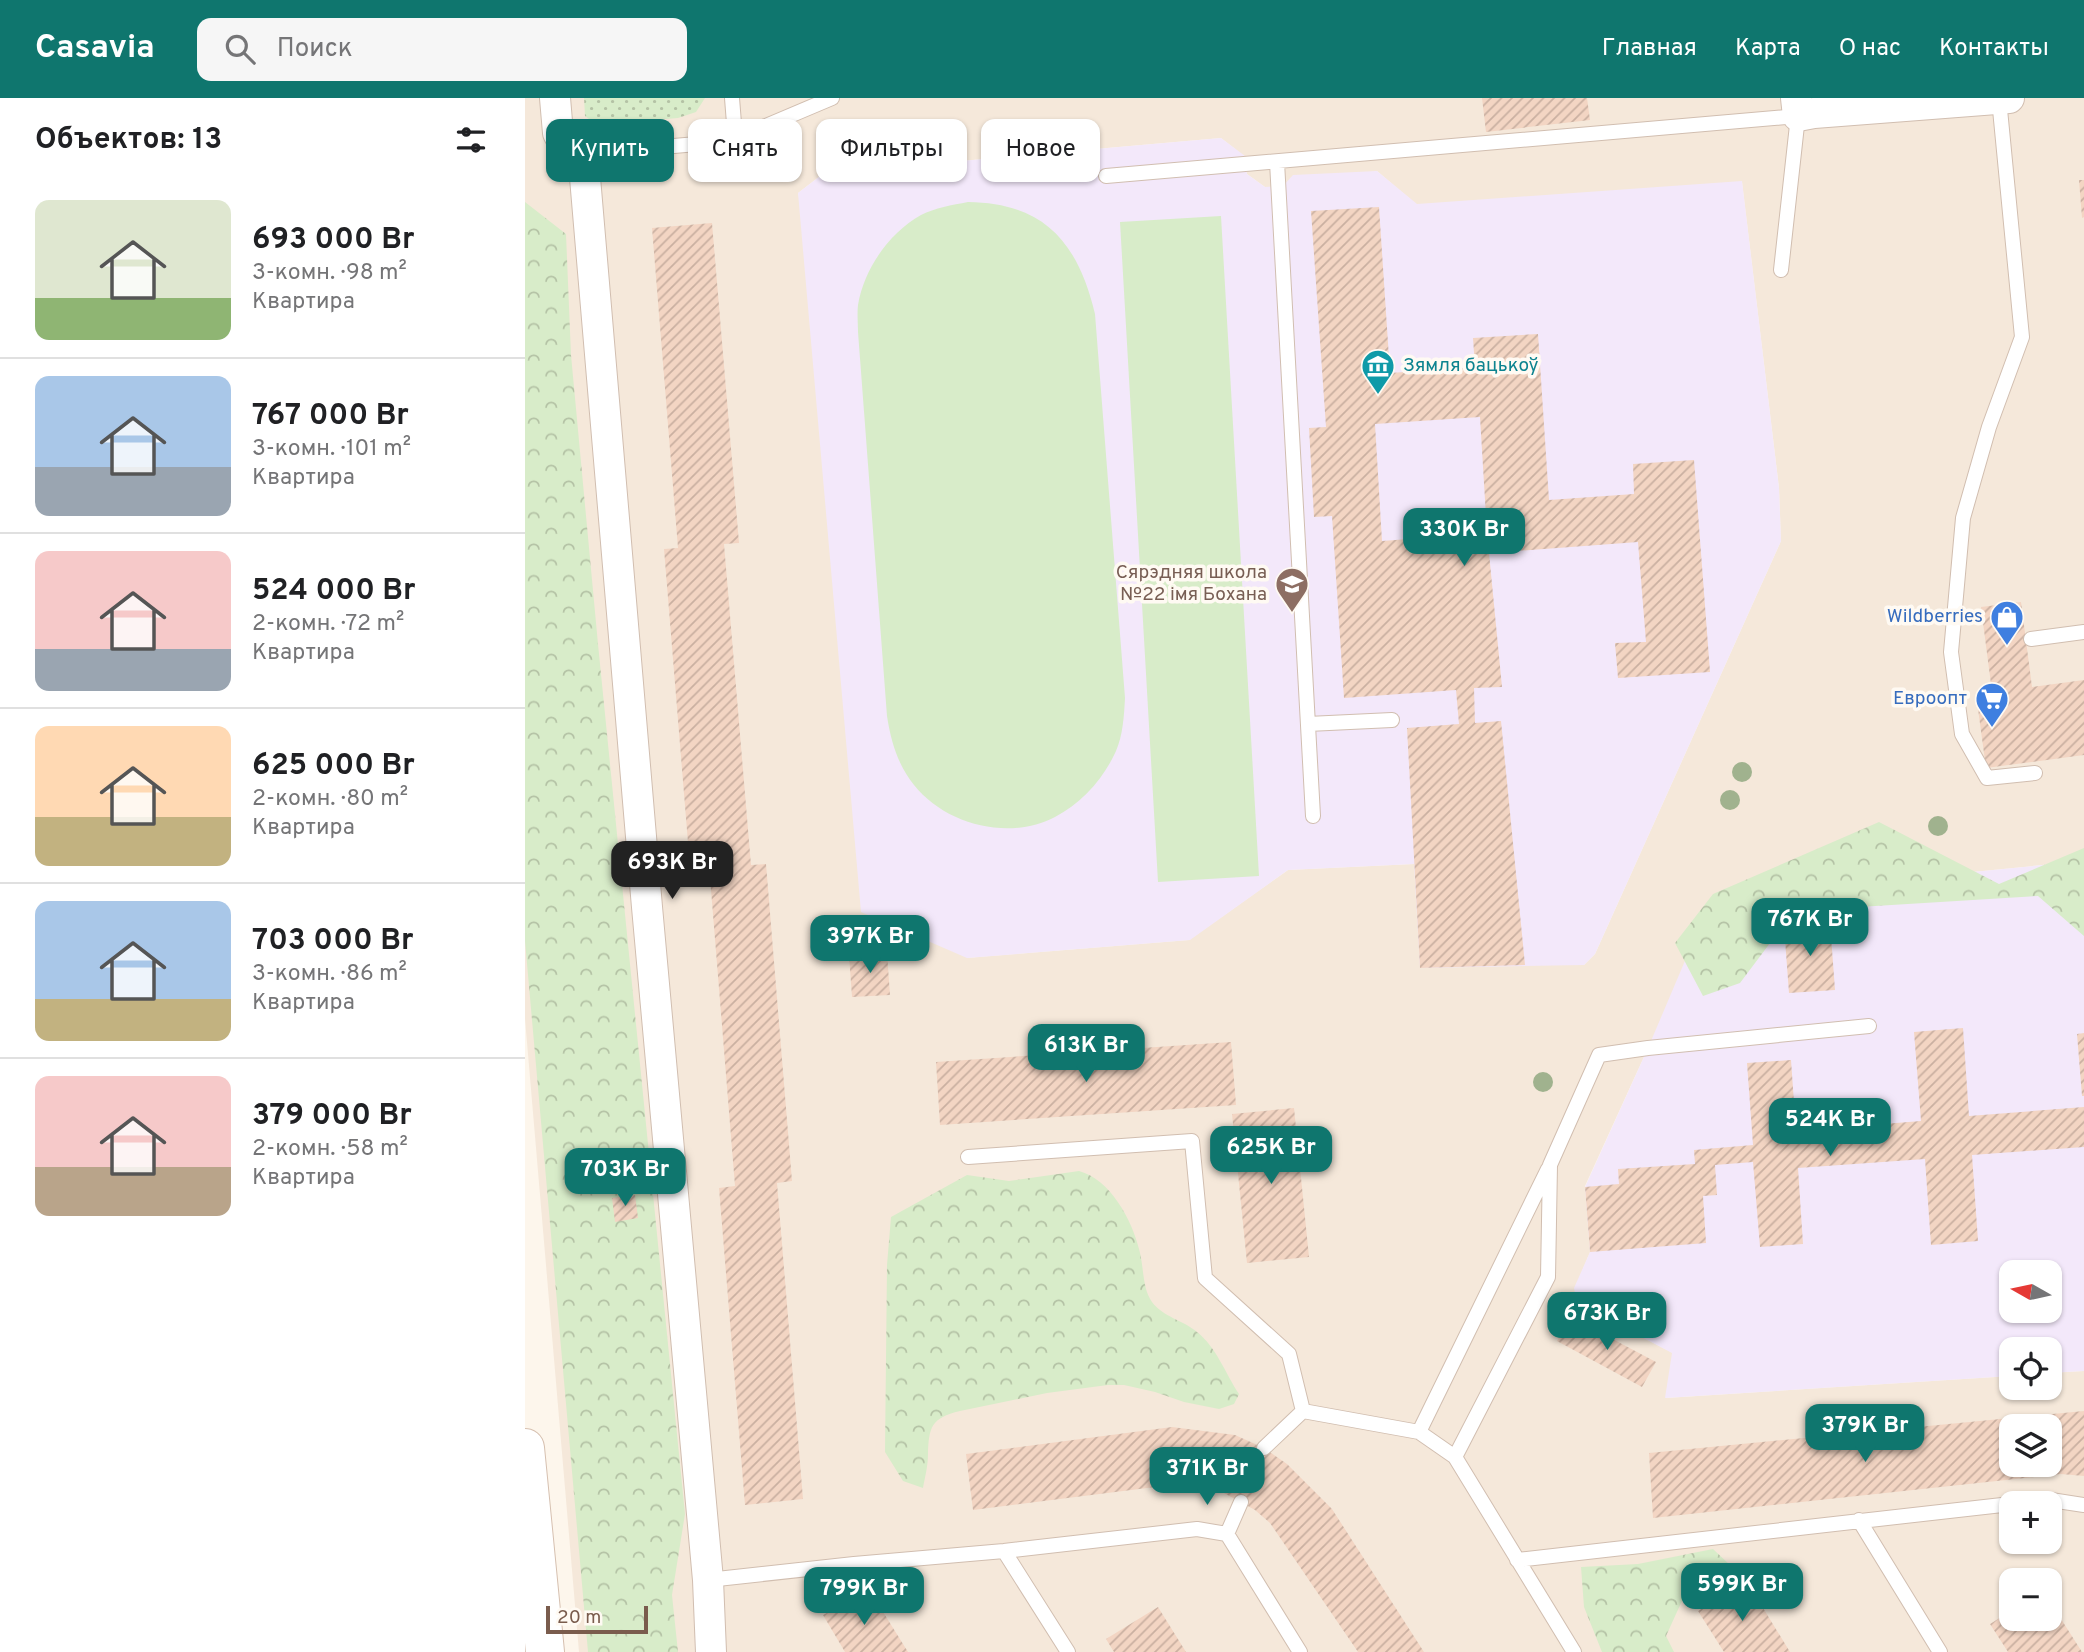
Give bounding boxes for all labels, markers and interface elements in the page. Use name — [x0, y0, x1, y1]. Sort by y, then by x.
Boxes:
search box — [197, 18, 687, 81]
text: Casavia — [35, 28, 155, 70]
icon: search — [221, 30, 259, 68]
text: Поиск — [277, 33, 353, 66]
text: Главная — [1602, 34, 1697, 64]
text: Карта — [1735, 34, 1801, 64]
text: О нас — [1839, 34, 1901, 64]
text: Контакты — [1939, 34, 2049, 64]
chip: Купить — [546, 119, 674, 182]
chip: Снять — [688, 119, 802, 182]
chip: Фильтры — [816, 119, 967, 182]
chip: Новое — [981, 119, 1100, 182]
icon: filters — [452, 121, 490, 159]
text: Объектов: 13 — [35, 122, 222, 159]
text: 693 000 Br — [252, 222, 415, 259]
icon: home — [91, 228, 175, 312]
text: 3-комн. · 98 m² — [252, 259, 407, 288]
text: Квартира — [252, 288, 355, 317]
museum icon: Зямля бацькоў — [1359, 347, 1397, 396]
place label: Зямля бацькоў — [1403, 354, 1539, 378]
text: 767 000 Br — [252, 398, 409, 435]
icon: home — [91, 404, 175, 488]
text: 3-комн. · 101 m² — [252, 435, 411, 464]
text: Квартира — [252, 464, 355, 493]
pin: 330K Br — [1399, 508, 1529, 568]
text: 330K Br — [1419, 516, 1509, 545]
place label: Сярэдняя школа №22 імя Бохана — [1116, 561, 1267, 607]
school or university icon: Сярэдняя школа №22 імя Бохана — [1273, 565, 1311, 614]
text: 524 000 Br — [252, 573, 416, 610]
icon: home — [91, 579, 175, 663]
shop icon: Wildberries — [1988, 598, 2026, 647]
place label: Wildberries — [1887, 605, 1983, 629]
text: 2-комн. · 72 m² — [252, 610, 404, 639]
text: Квартира — [252, 639, 355, 668]
supermarket icon: Евроопт — [1973, 680, 2011, 729]
place label: Евроопт — [1893, 687, 1967, 711]
text: 625 000 Br — [252, 748, 415, 785]
icon: home — [91, 754, 175, 838]
text: 2-комн. · 80 m² — [252, 785, 408, 814]
text: Квартира — [252, 814, 355, 843]
pin: 693K Br — [607, 842, 737, 901]
text: 693K Br — [627, 849, 717, 878]
pin: 767K Br — [1745, 898, 1875, 958]
text: 767K Br — [1767, 906, 1853, 935]
pin: 397K Br — [805, 916, 935, 975]
text: 703 000 Br — [252, 923, 413, 960]
text: 397K Br — [826, 923, 914, 952]
icon: home — [91, 929, 175, 1013]
text: 3-комн. · 86 m² — [252, 960, 407, 989]
text: Квартира — [252, 989, 355, 1018]
pin: 613K Br — [1021, 1024, 1151, 1084]
text: 613K Br — [1044, 1032, 1128, 1061]
text: 379 000 Br — [252, 1098, 412, 1135]
pin: 524K Br — [1765, 1098, 1895, 1158]
icon: home — [91, 1104, 175, 1188]
text: 524K Br — [1785, 1106, 1875, 1135]
pin: 625K Br — [1206, 1126, 1336, 1186]
text: 625K Br — [1226, 1134, 1316, 1163]
text: 2-комн. · 58 m² — [252, 1135, 408, 1164]
pin: 703K Br — [560, 1148, 690, 1208]
text: 703K Br — [581, 1156, 669, 1185]
text: Квартира — [252, 1164, 355, 1193]
north arrow — [1999, 1260, 2061, 1323]
map controls — [1999, 1260, 2062, 1631]
pin: 673K Br — [1542, 1292, 1672, 1352]
text: 673K Br — [1563, 1300, 1651, 1329]
button: locate — [1999, 1337, 2062, 1400]
pin: 379K Br — [1800, 1404, 1930, 1464]
text: 379K Br — [1821, 1412, 1909, 1441]
button: layers — [1999, 1414, 2062, 1477]
pin: 371K Br — [1142, 1448, 1272, 1507]
text: 371K Br — [1166, 1455, 1248, 1484]
button: + — [1999, 1491, 2062, 1554]
pin: 599K Br — [1677, 1564, 1807, 1623]
pin: 799K Br — [799, 1568, 929, 1627]
button: − — [1999, 1568, 2062, 1631]
text: 599K Br — [1697, 1571, 1787, 1600]
text: 799K Br — [820, 1575, 908, 1604]
scale bar — [546, 1603, 647, 1635]
text: 20 m — [557, 1606, 601, 1630]

